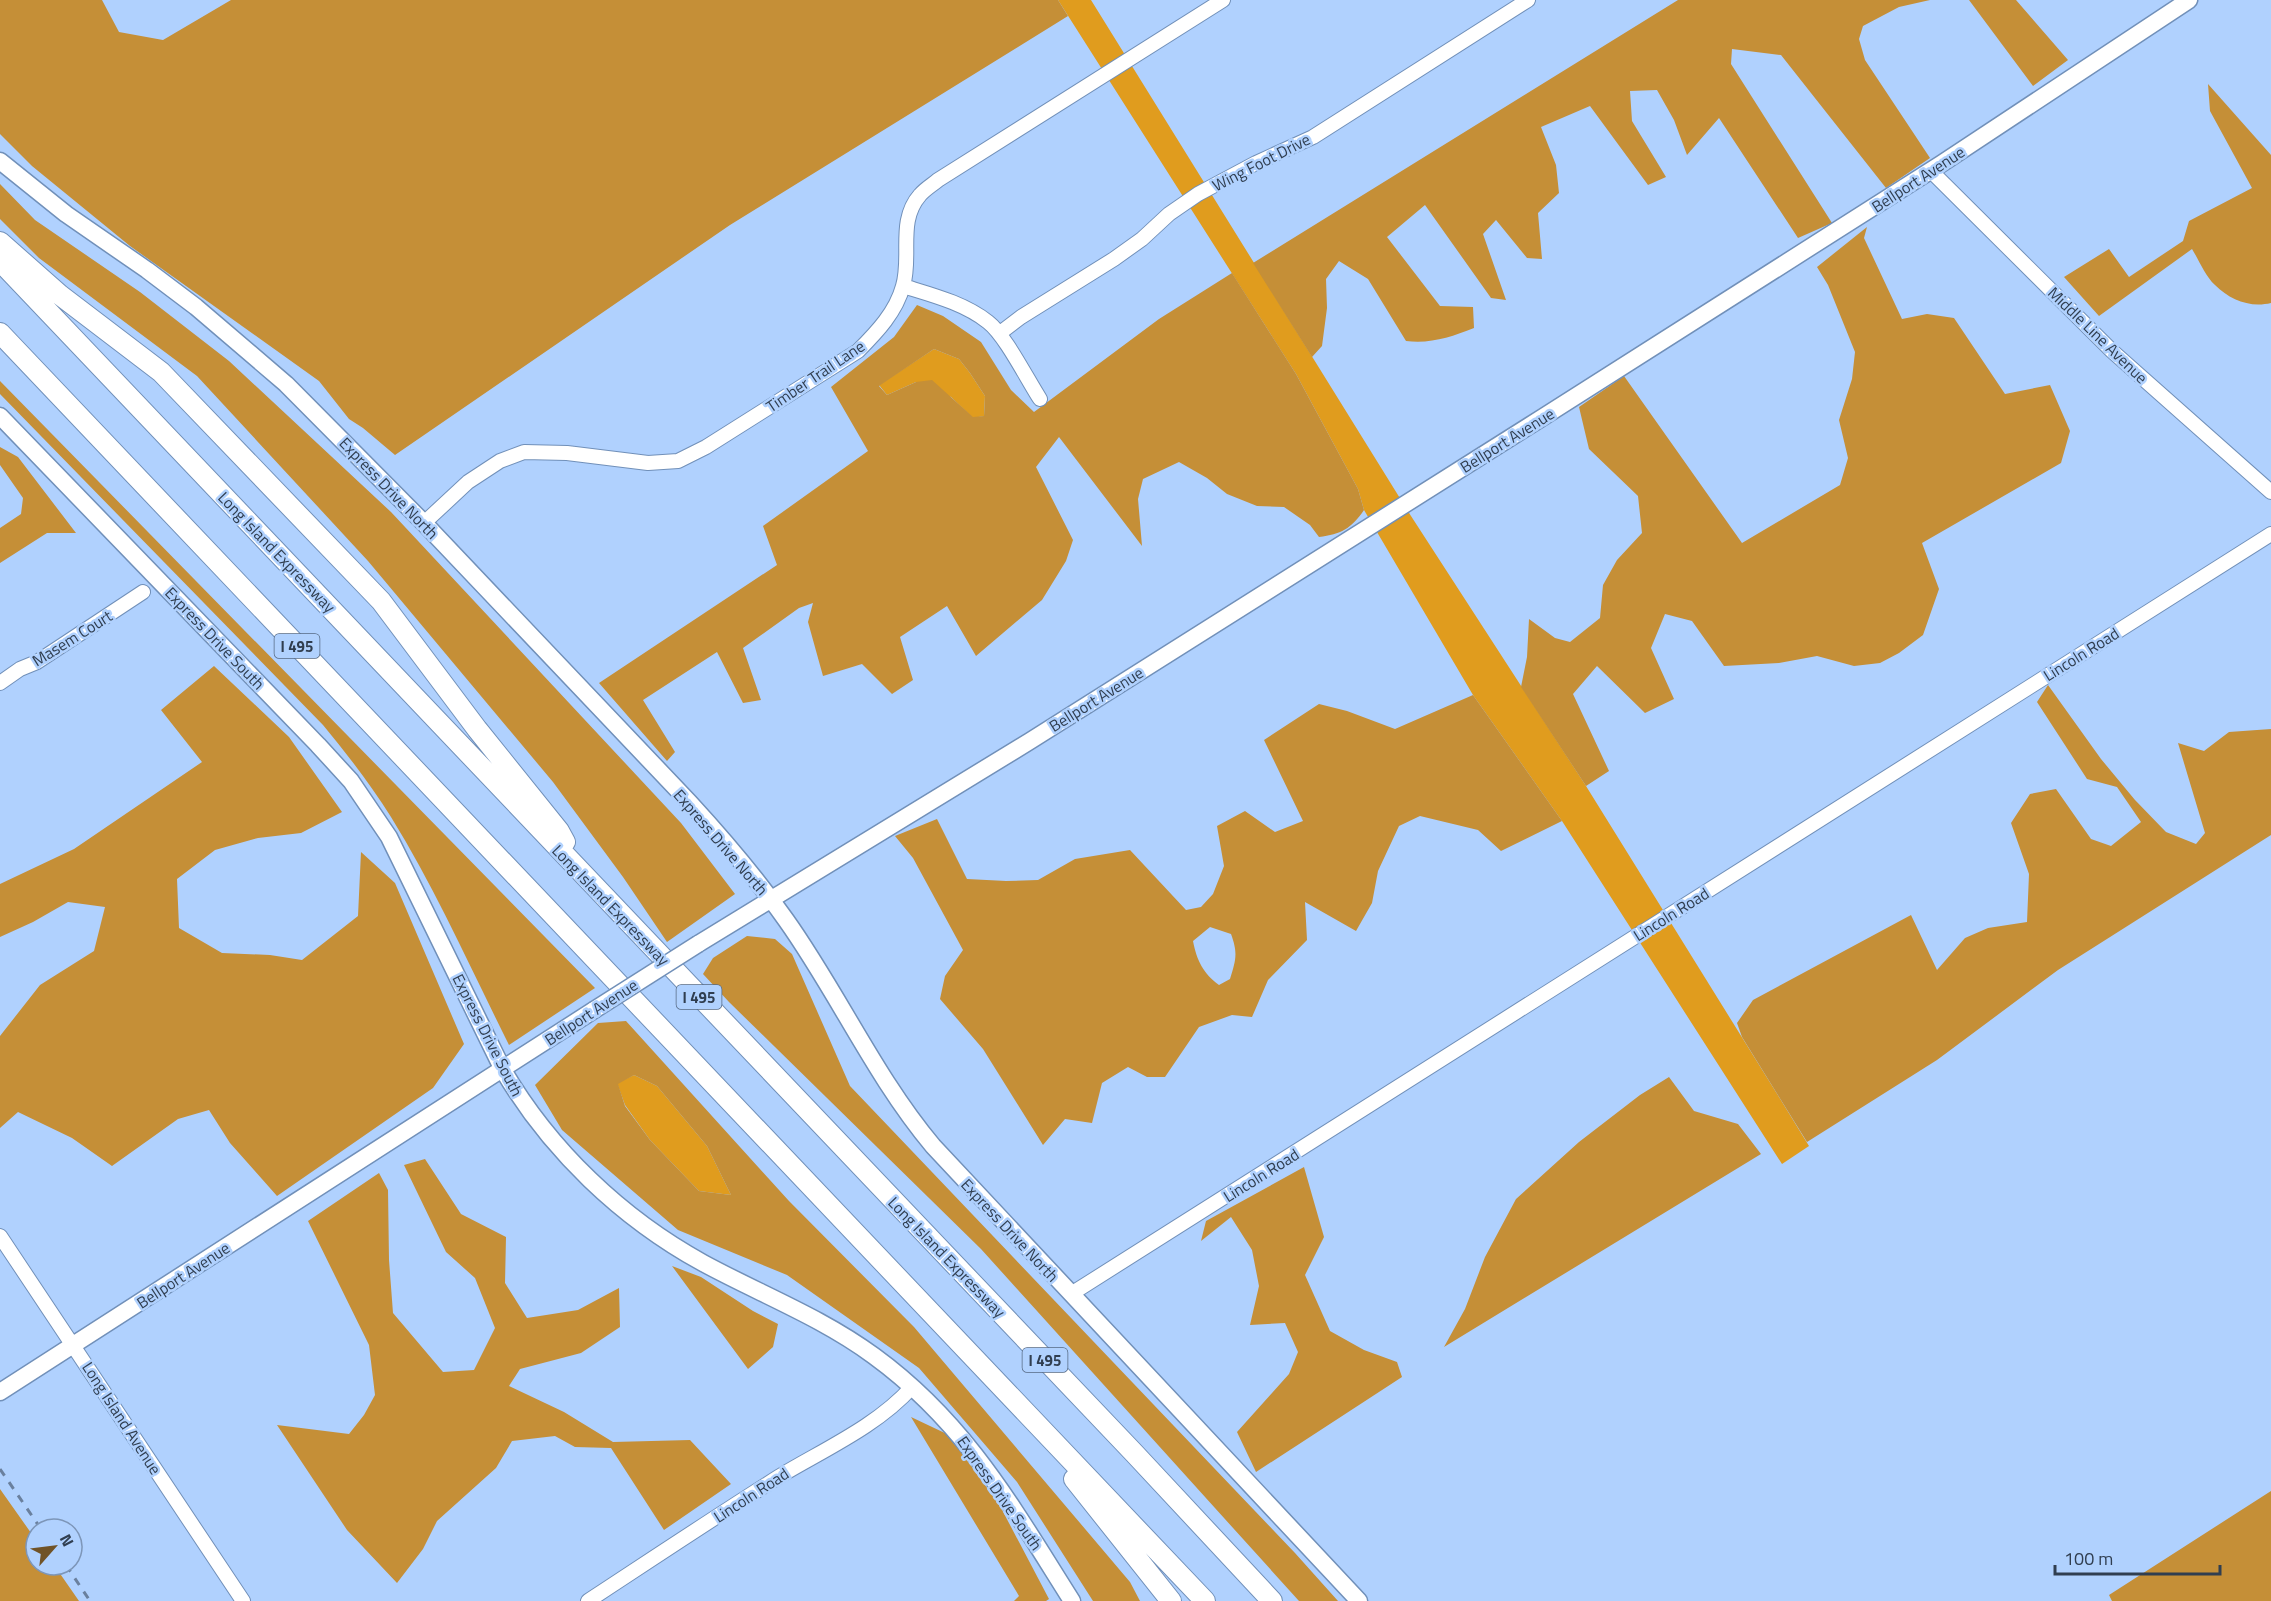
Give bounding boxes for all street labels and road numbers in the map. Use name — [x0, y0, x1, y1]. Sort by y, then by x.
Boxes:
street label: Wing Foot Drive — [1208, 127, 1314, 197]
street label: Bellport Avenue — [1867, 140, 1969, 218]
street label: Middle Line Avenue — [2043, 281, 2153, 389]
street label: Timber Trail Lane — [761, 334, 869, 418]
street label: Bellport Avenue — [1455, 401, 1559, 479]
street label: Express Drive North — [334, 432, 444, 544]
street label: Long Island Expressway — [213, 486, 342, 618]
street label: Express Drive South — [160, 581, 270, 695]
street label: Masem Court — [27, 604, 117, 672]
street label: Lincoln Road — [2038, 621, 2124, 687]
road number: I 495 — [274, 634, 320, 658]
street label: Bellport Avenue — [1044, 660, 1148, 738]
street label: Express Drive North — [668, 784, 774, 900]
street label: Long Island Expressway — [547, 839, 676, 971]
street label: Lincoln Road — [1628, 881, 1714, 947]
street label: Express Drive South — [447, 970, 529, 1100]
street label: Bellport Avenue — [540, 973, 642, 1051]
road number: I 495 — [676, 985, 722, 1009]
street label: Lincoln Road — [1218, 1142, 1304, 1208]
street label: Express Drive North — [956, 1173, 1064, 1287]
street label: Long Island Expressway — [883, 1191, 1012, 1323]
street label: Bellport Avenue — [132, 1236, 234, 1314]
road number: I 495 — [1022, 1348, 1068, 1372]
street label: Long Island Avenue — [77, 1357, 167, 1479]
street label: Express Drive South — [952, 1431, 1048, 1555]
street label: Lincoln Road — [709, 1462, 793, 1528]

